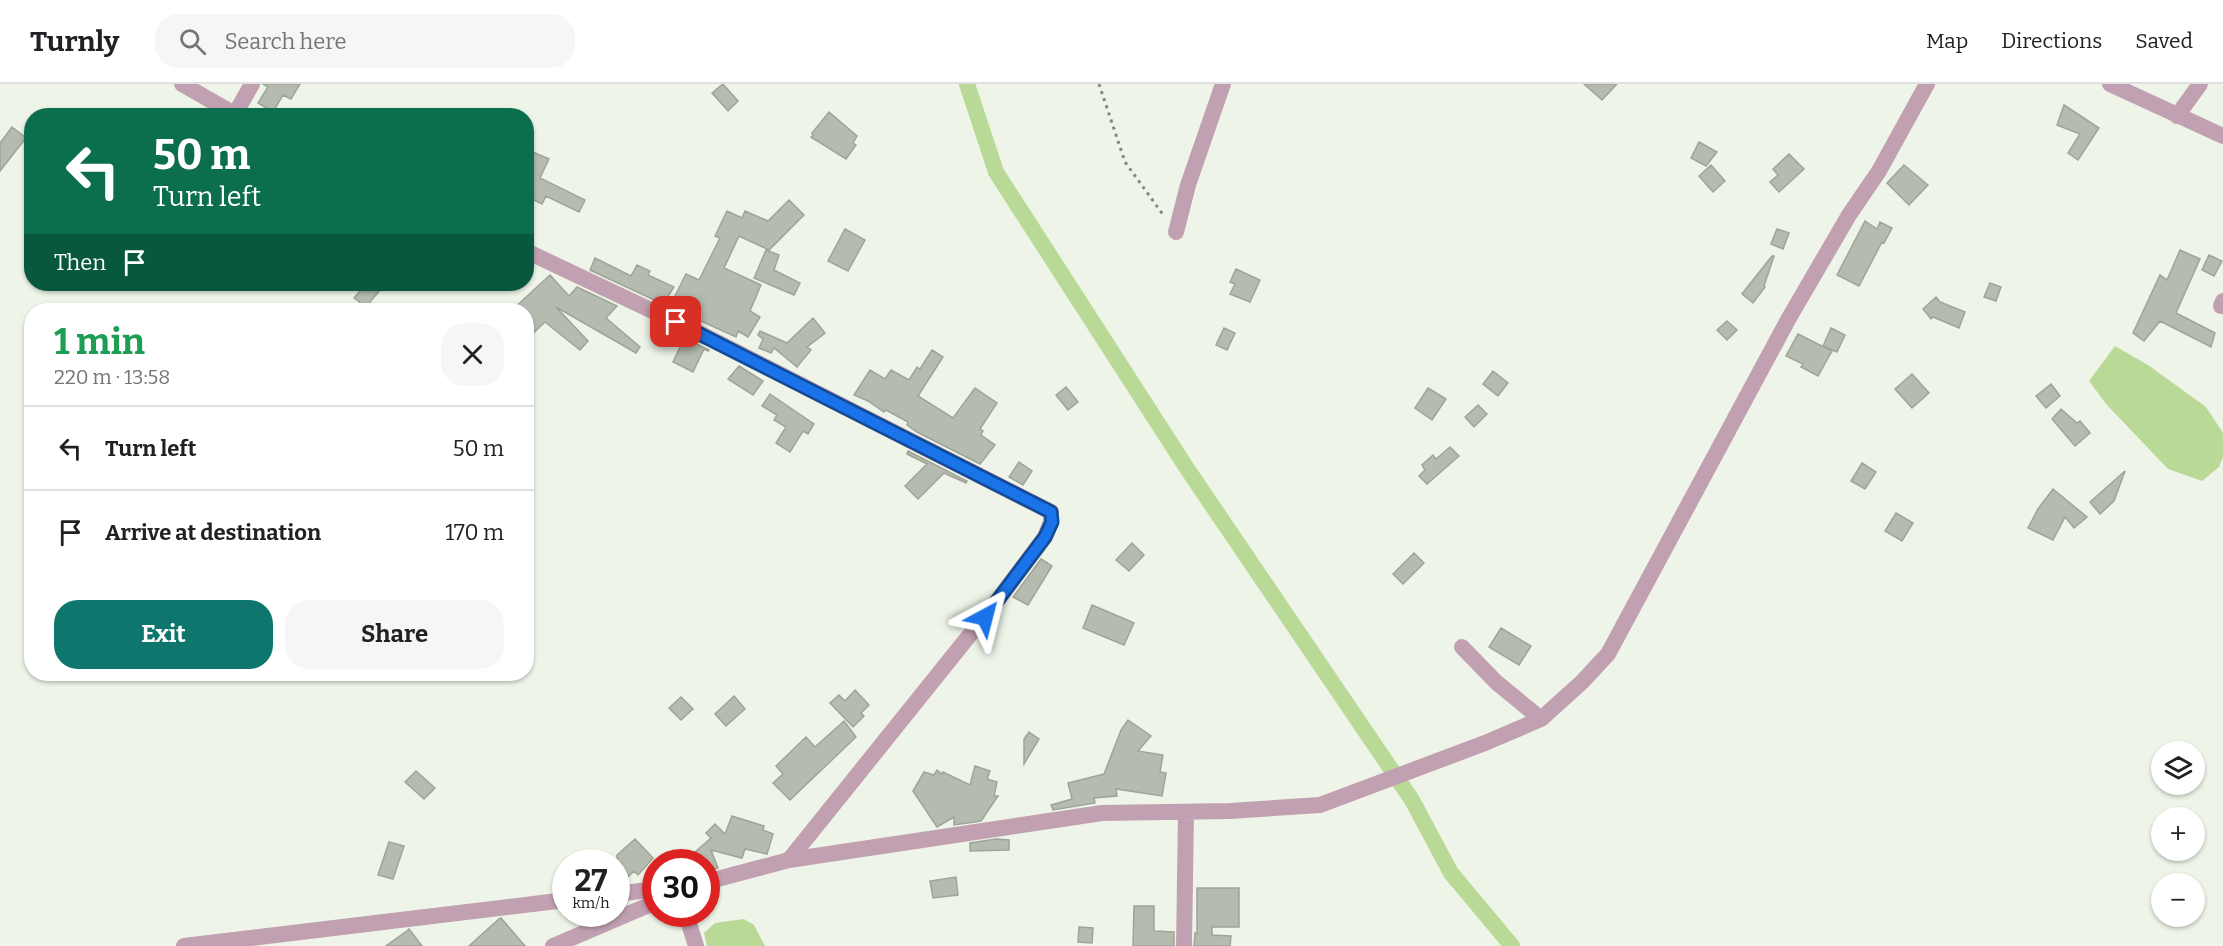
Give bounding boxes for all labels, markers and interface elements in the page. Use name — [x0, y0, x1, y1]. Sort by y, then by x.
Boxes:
search box — [155, 14, 575, 68]
text: Turnly — [30, 25, 119, 58]
icon: search — [176, 25, 209, 58]
text: Search here — [224, 28, 347, 55]
text: Map — [1926, 28, 1968, 54]
text: Directions — [2001, 28, 2102, 54]
text: Saved — [2135, 28, 2193, 54]
text: 50 m — [153, 130, 250, 180]
icon: left — [54, 132, 132, 210]
text: Turn left — [153, 181, 261, 213]
icon: arrive — [118, 246, 151, 279]
text: Then — [54, 249, 106, 276]
pin — [650, 296, 701, 347]
icon: arrive — [659, 305, 692, 338]
text: 1 min — [54, 320, 145, 364]
button: close — [441, 323, 504, 386]
text: 220 m · 13:58 — [54, 365, 170, 389]
icon: left — [54, 432, 87, 465]
text: Turn left — [105, 435, 197, 462]
text: 50 m — [453, 435, 504, 462]
icon: arrive — [54, 516, 87, 549]
text: Arrive at destination — [105, 519, 321, 546]
text: 170 m — [445, 519, 504, 546]
position arrow — [953, 585, 1017, 649]
button: Exit — [54, 600, 273, 669]
button: Share — [285, 600, 504, 669]
map controls — [2151, 741, 2205, 927]
button: layers — [2151, 741, 2205, 795]
button: + — [2151, 807, 2205, 861]
speed limit sign: 30 — [642, 849, 720, 927]
text: 27 — [575, 863, 607, 899]
button: − — [2151, 873, 2205, 927]
text: km/h — [572, 894, 610, 912]

